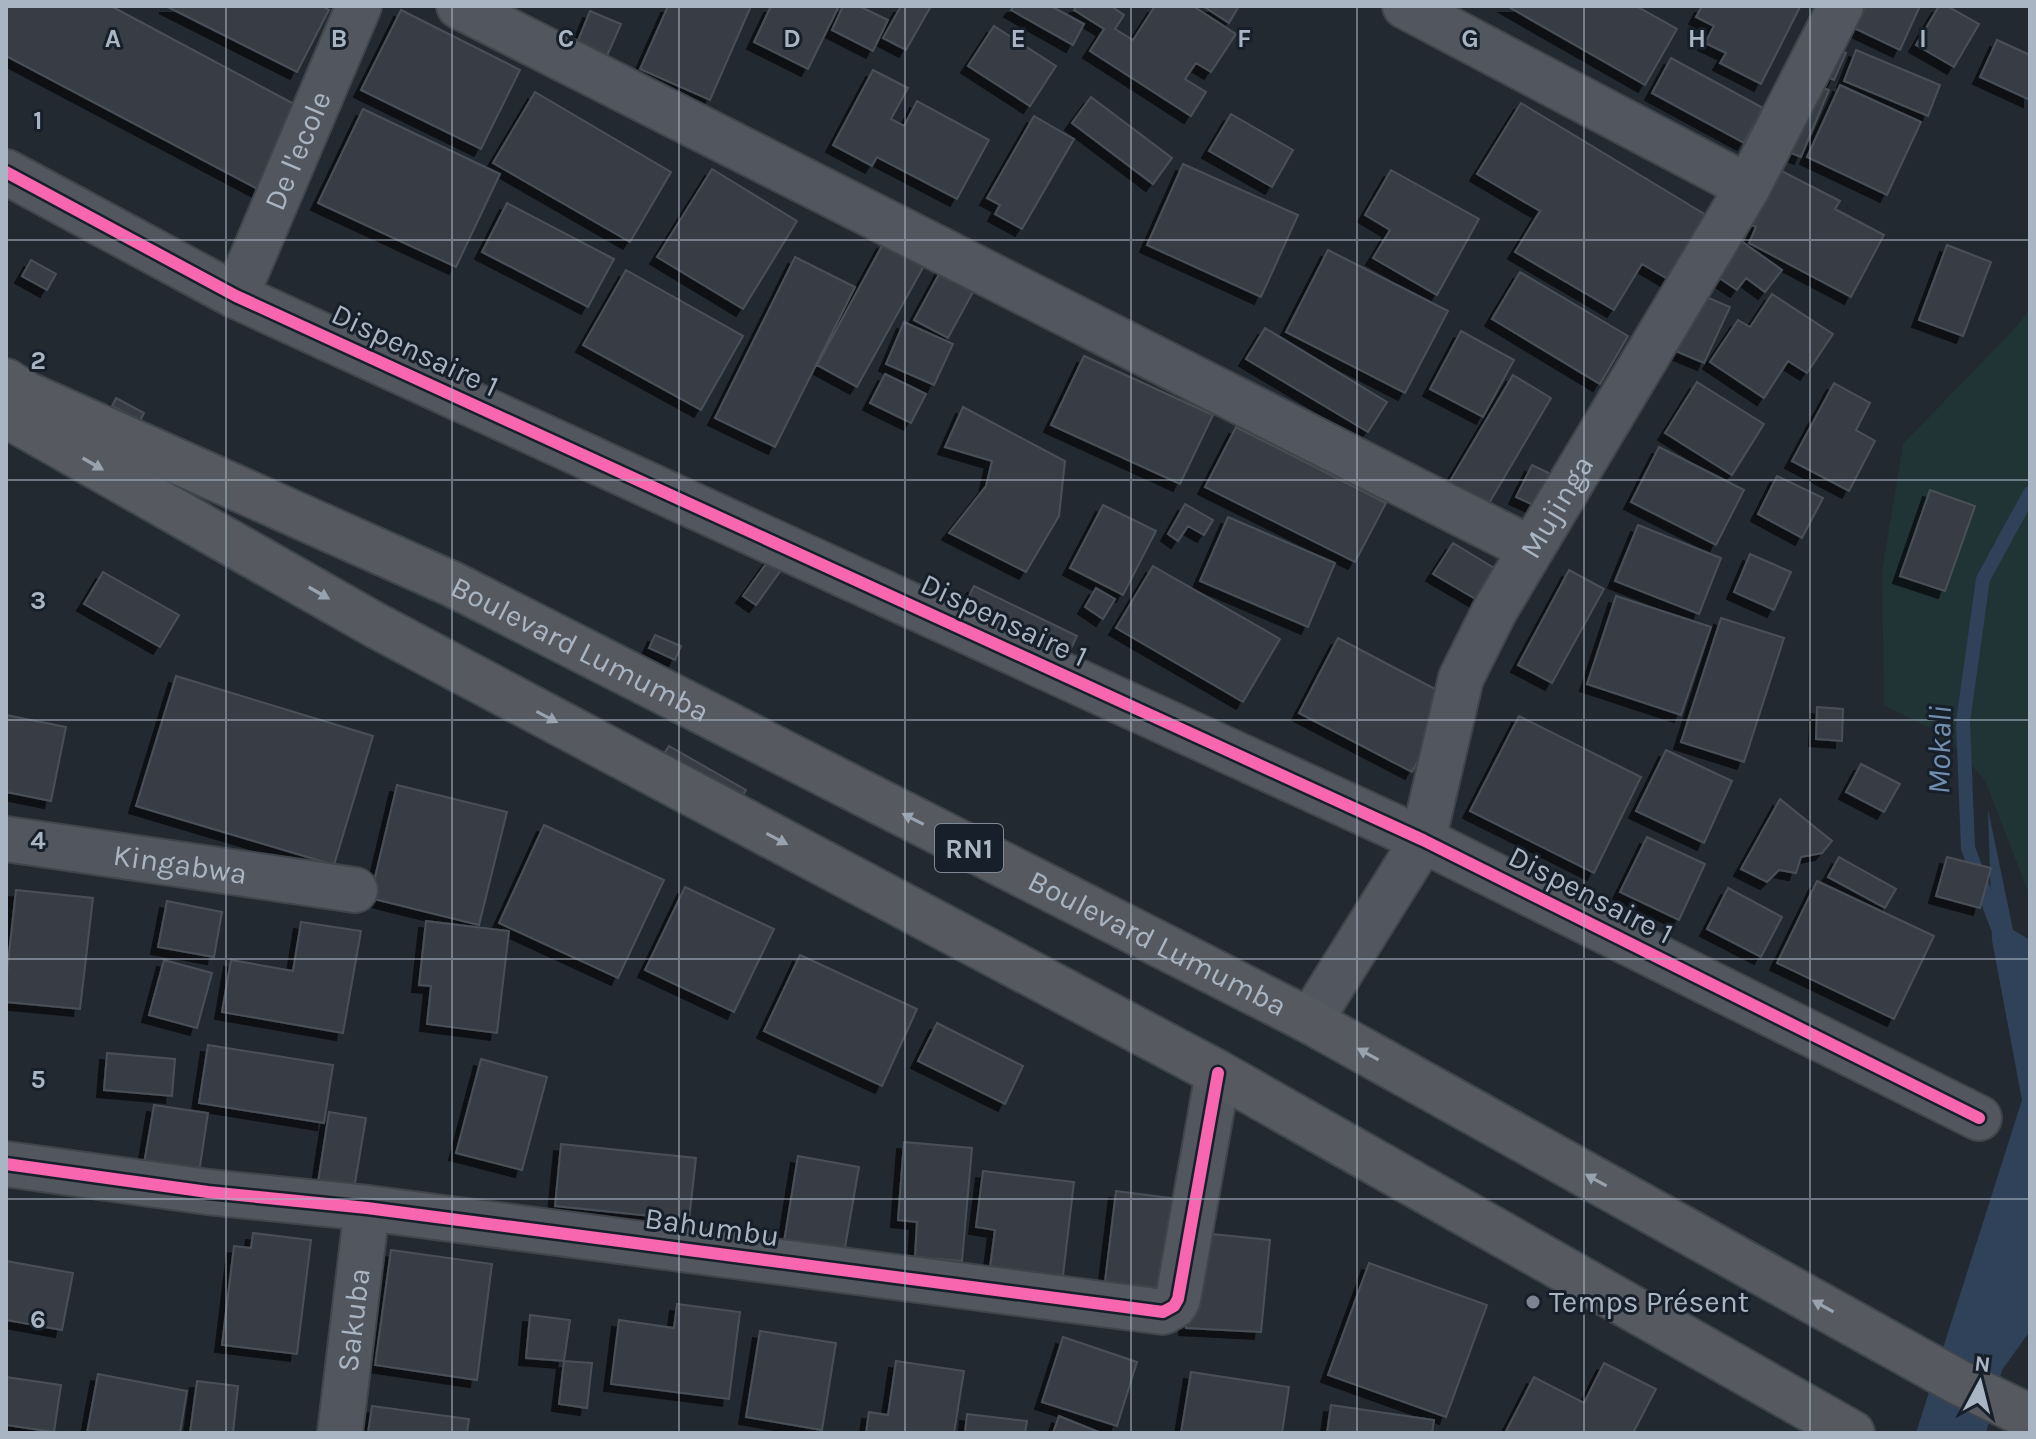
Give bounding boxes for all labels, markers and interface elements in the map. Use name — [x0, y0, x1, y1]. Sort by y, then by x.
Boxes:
text: A — [105, 23, 121, 54]
text: B — [331, 23, 347, 54]
text: C — [558, 23, 574, 54]
text: D — [783, 23, 801, 54]
text: E — [1010, 23, 1026, 54]
text: F — [1237, 23, 1251, 54]
text: G — [1461, 23, 1479, 54]
text: H — [1688, 23, 1706, 54]
text: I — [1919, 23, 1927, 54]
street label: De l'ecole — [257, 86, 339, 216]
text: 1 — [33, 105, 43, 136]
street label: Dispensaire 1 — [326, 296, 504, 404]
text: 2 — [30, 345, 46, 376]
street label: Mujinga — [1512, 449, 1601, 565]
one-way arrow — [82, 457, 104, 471]
street label: Dispensaire 1 — [915, 566, 1093, 674]
street label: Boulevard Lumumba — [445, 568, 715, 730]
text: 3 — [30, 585, 46, 616]
one-way arrow — [308, 586, 330, 600]
water label: Mokali — [1920, 705, 1959, 795]
one-way arrow — [536, 710, 559, 723]
one-way arrow — [902, 812, 925, 826]
road number: RN1 — [935, 824, 1003, 872]
text: 4 — [30, 825, 46, 856]
one-way arrow — [766, 831, 788, 845]
street label: Kingabwa — [111, 837, 249, 892]
street label: Dispensaire 1 — [1503, 838, 1679, 952]
street label: Boulevard Lumumba — [1022, 863, 1293, 1024]
one-way arrow — [1357, 1047, 1380, 1060]
text: 5 — [30, 1064, 46, 1095]
one-way arrow — [1585, 1173, 1607, 1187]
street label: Bahumbu — [642, 1200, 782, 1254]
street label: Sakuba — [330, 1266, 378, 1374]
place label: Temps Présent — [1549, 1284, 1749, 1320]
marker: Temps Présent — [1524, 1293, 1542, 1311]
one-way arrow — [1812, 1299, 1834, 1313]
text: 6 — [30, 1304, 46, 1335]
north arrow — [1940, 1343, 2020, 1423]
text: N — [1973, 1350, 1992, 1378]

